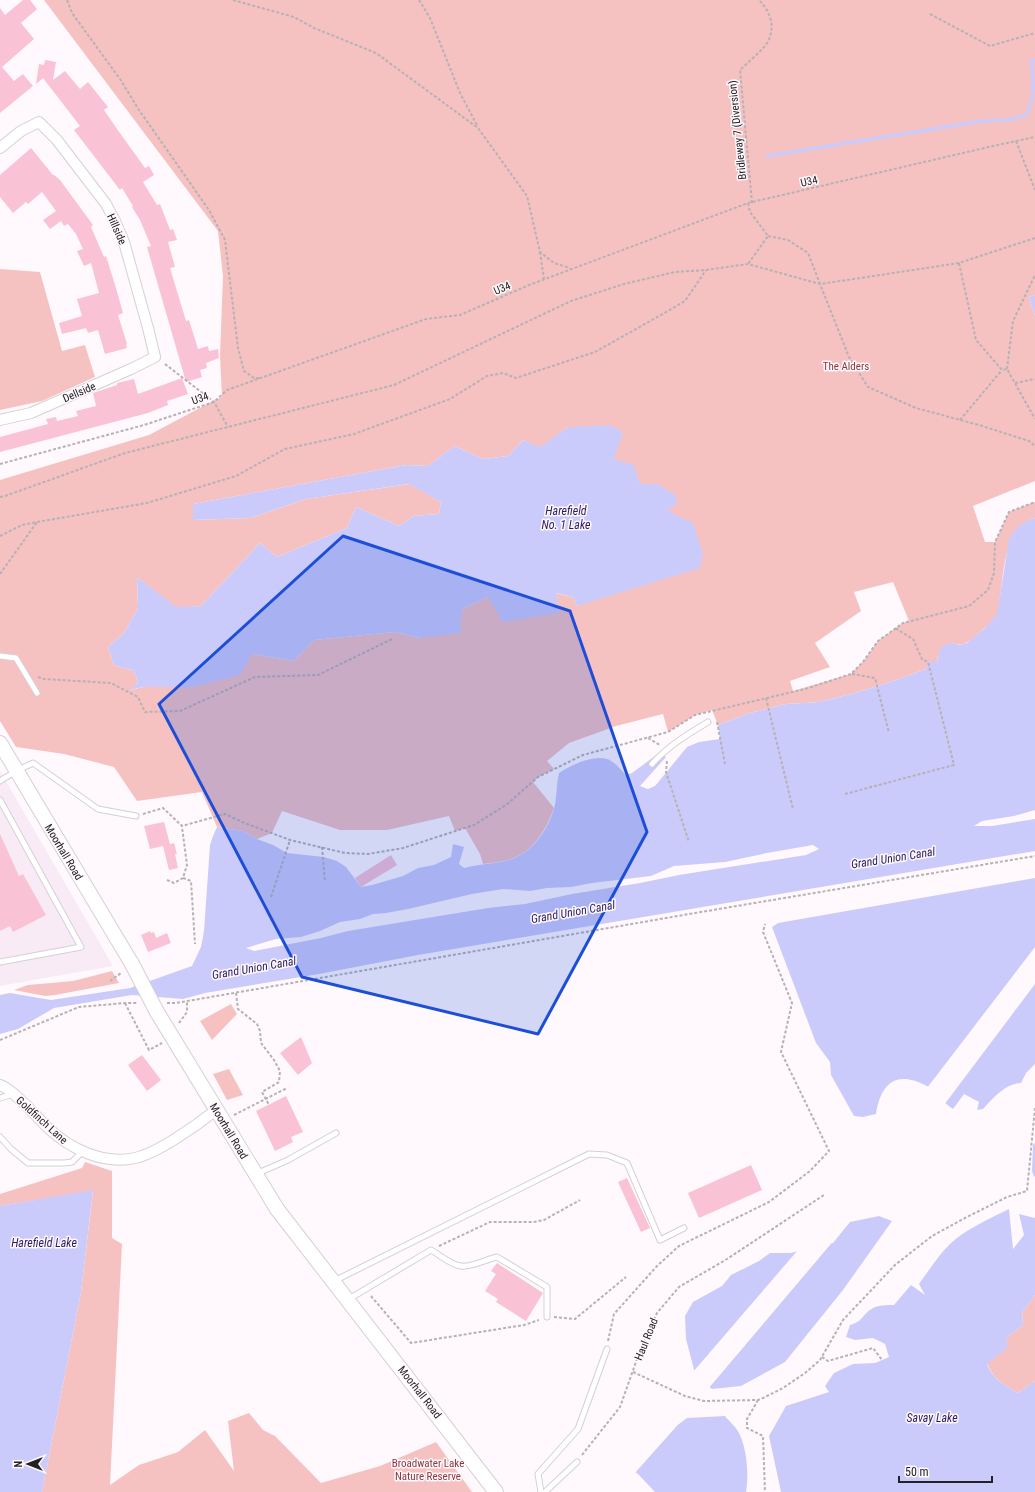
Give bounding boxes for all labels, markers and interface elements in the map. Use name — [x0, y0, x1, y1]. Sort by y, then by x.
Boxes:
street label: Bridleway 7 (Diversion) — [726, 80, 749, 180]
street label: U34 — [799, 173, 819, 190]
street label: Hillside — [104, 212, 129, 247]
street label: U34 — [492, 279, 513, 298]
park label: The Alders — [823, 360, 869, 373]
street label: Dellside — [61, 380, 98, 405]
street label: U34 — [190, 389, 211, 407]
water label: Harefield No. 1 Lake — [541, 504, 591, 532]
street label: Moorhall Road — [42, 822, 85, 883]
water label: Grand Union Canal — [850, 844, 936, 872]
water label: Grand Union Canal — [530, 898, 616, 926]
water label: Grand Union Canal — [211, 954, 297, 982]
street label: Goldfinch Lane — [13, 1094, 70, 1147]
street label: Moorhall Road — [207, 1101, 250, 1162]
water label: Harefield Lake — [11, 1236, 77, 1250]
street label: Haul Road — [632, 1316, 661, 1362]
street label: Moorhall Road — [395, 1364, 444, 1421]
water label: Savay Lake — [906, 1411, 958, 1425]
north arrow — [8, 1444, 48, 1484]
park label: Broadwater Lake Nature Reserve — [392, 1457, 464, 1483]
scale bar — [899, 1458, 992, 1484]
text: N — [12, 1460, 25, 1467]
text: 50 m — [905, 1465, 929, 1479]

